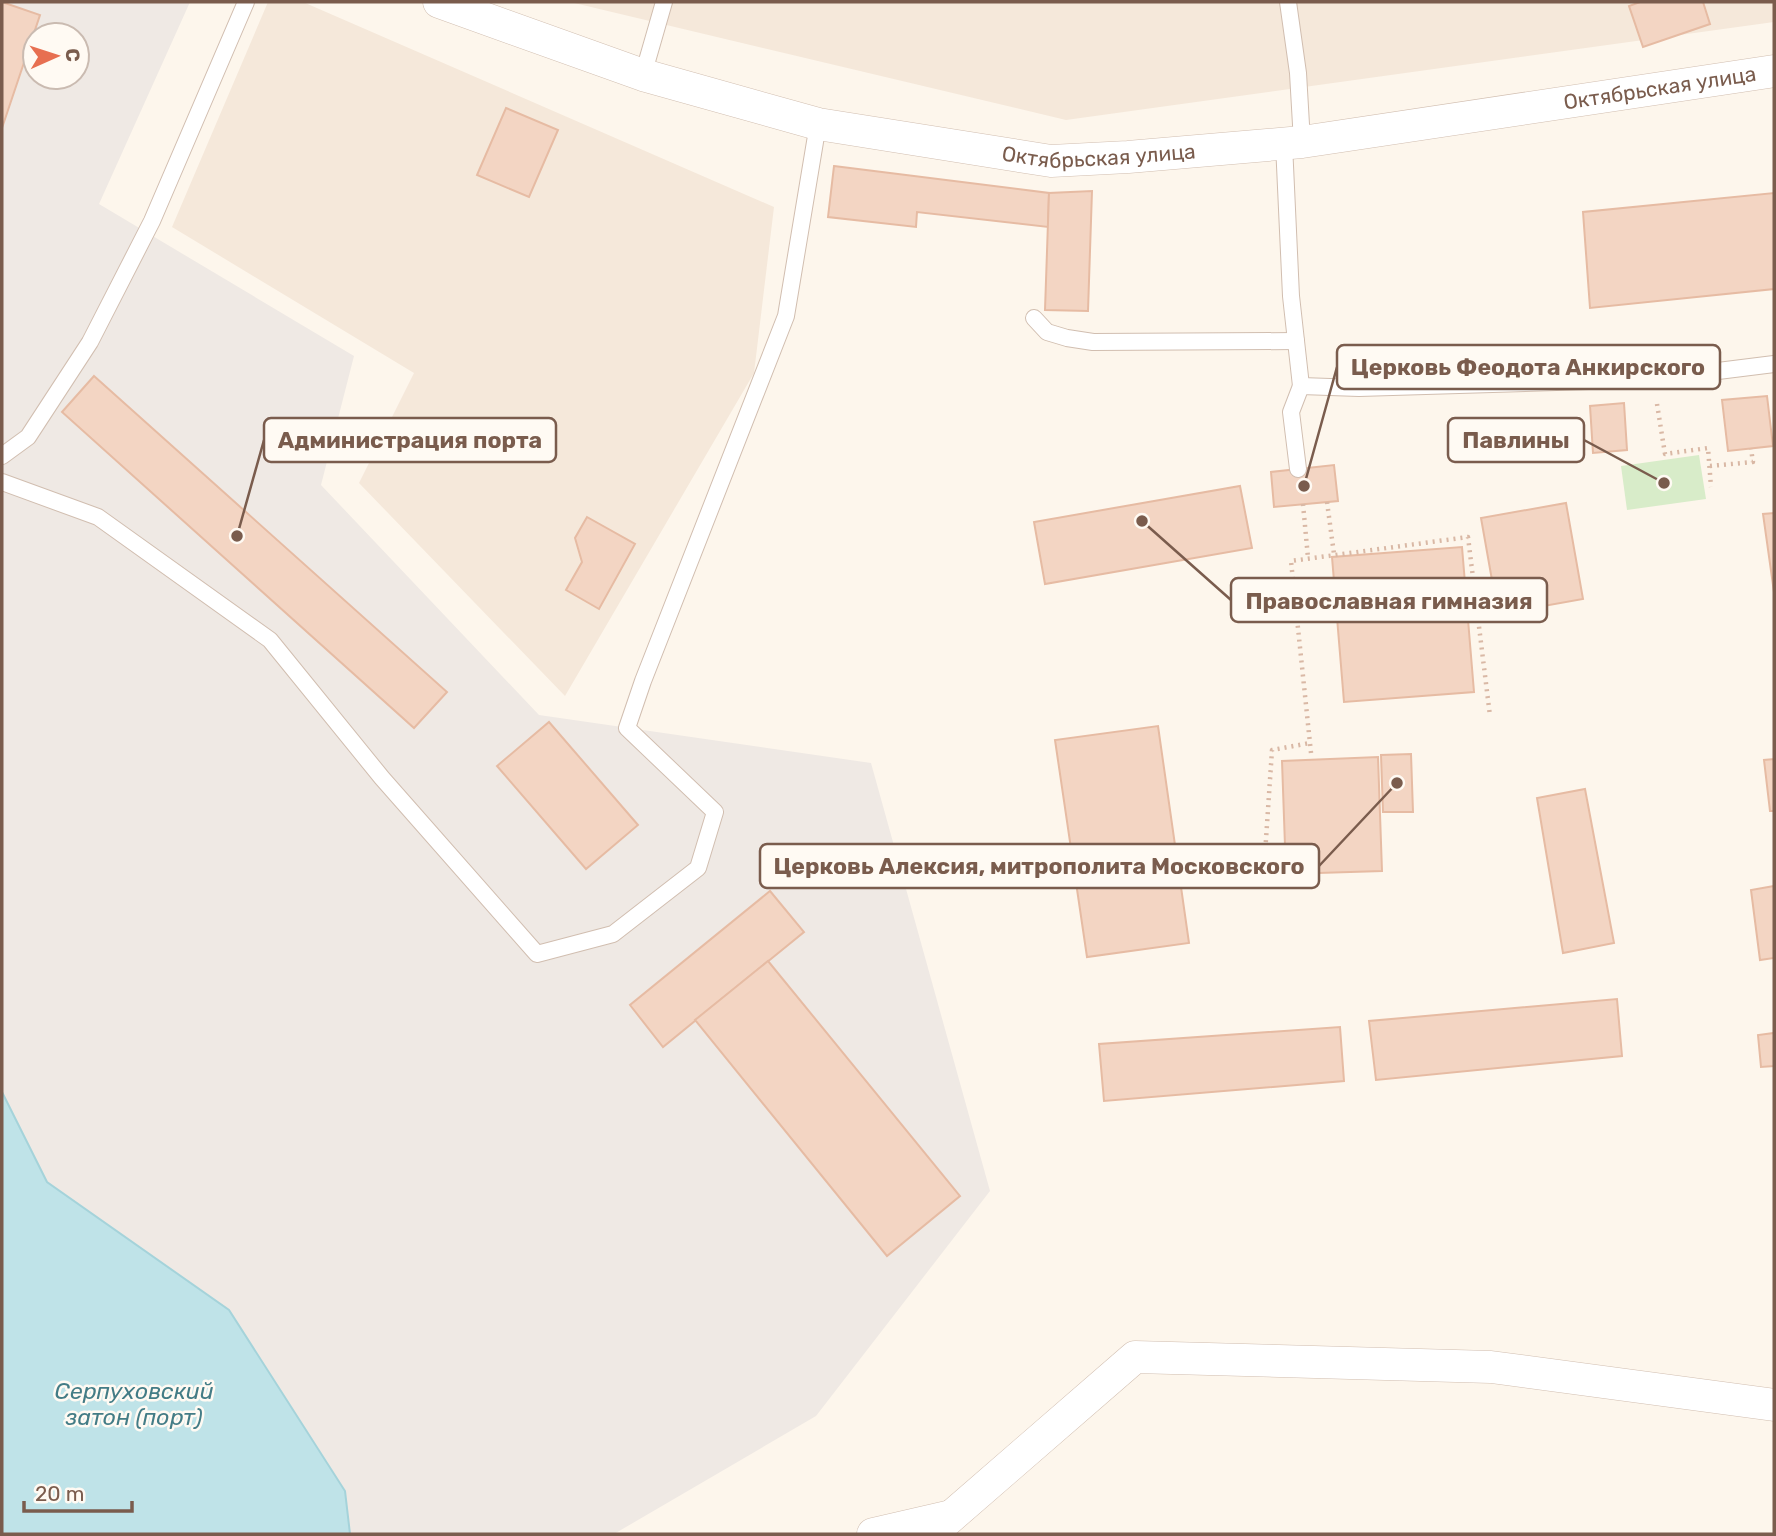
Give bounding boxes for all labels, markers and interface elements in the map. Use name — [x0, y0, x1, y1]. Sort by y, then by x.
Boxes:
north arrow — [21, 21, 91, 91]
text: С — [61, 48, 84, 62]
street label: Октябрьская улица — [1562, 61, 1758, 114]
street label: Октябрьская улица — [1000, 138, 1197, 173]
callout: Церковь Феодота Анкирского — [1337, 345, 1720, 389]
text: Церковь Феодота Анкирского — [1351, 353, 1705, 381]
callout: Администрация порта — [264, 418, 556, 462]
callout: Павлины — [1448, 418, 1584, 462]
text: Администрация порта — [278, 426, 542, 454]
text: Павлины — [1462, 426, 1570, 454]
callout: Православная гимназия — [1231, 578, 1547, 622]
text: Православная гимназия — [1245, 587, 1533, 615]
callout: Церковь Алексия, митрополита Московского — [760, 844, 1319, 888]
text: Церковь Алексия, митрополита Московского — [773, 852, 1305, 880]
water label: Серпуховский затон (порт) — [54, 1377, 214, 1431]
scale bar — [24, 1470, 133, 1514]
text: 20 m — [35, 1481, 84, 1506]

